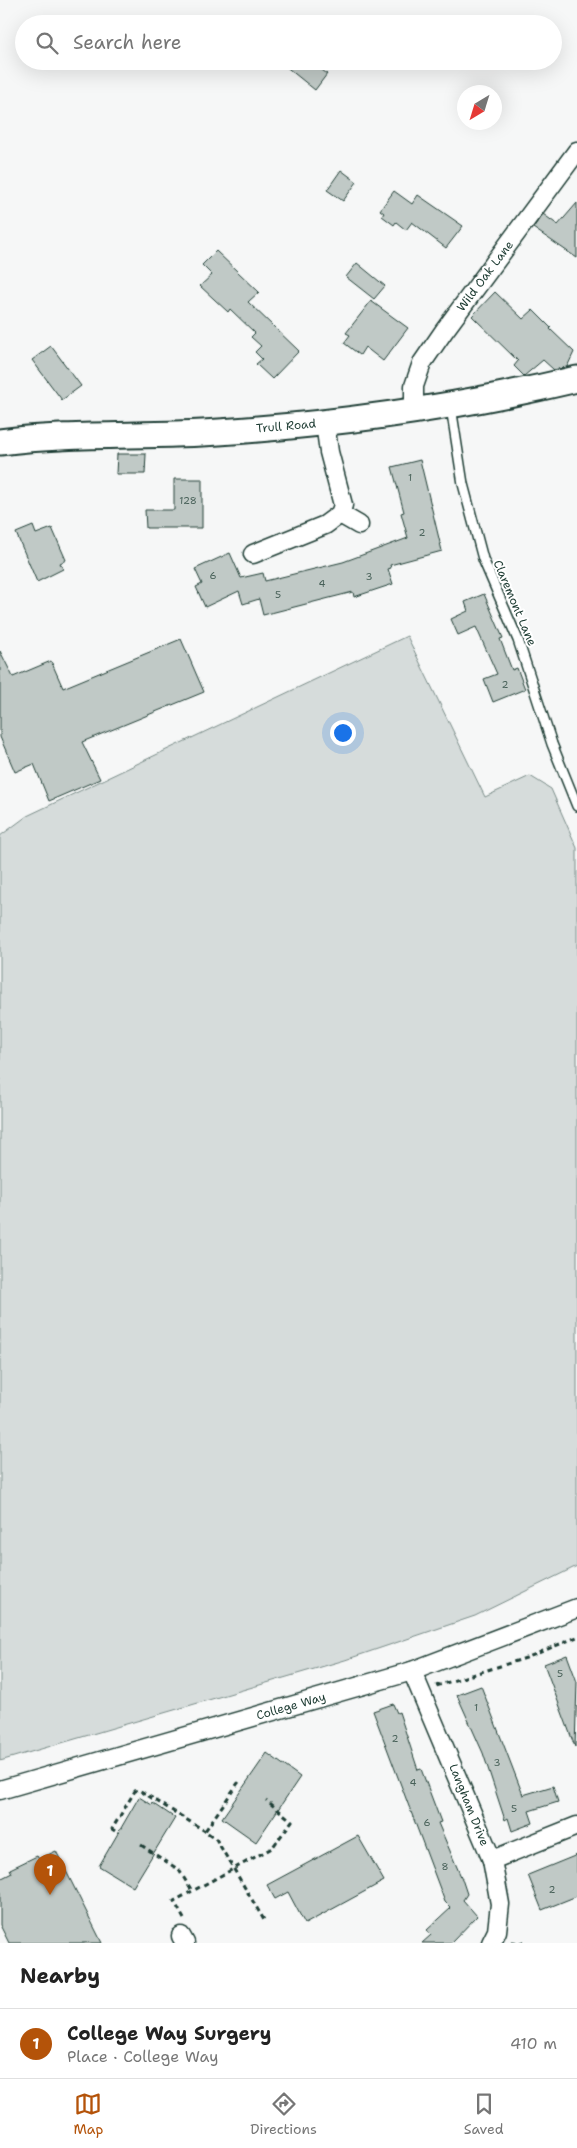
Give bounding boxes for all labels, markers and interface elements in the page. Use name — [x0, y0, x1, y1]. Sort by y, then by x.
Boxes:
search box — [15, 15, 562, 70]
icon: search — [33, 29, 61, 57]
text: Search here — [73, 30, 182, 55]
north arrow — [457, 85, 502, 130]
street label: Wild Oak Lane — [453, 237, 517, 315]
street label: Trull Road — [255, 415, 317, 437]
house number: 1 — [408, 471, 412, 484]
house number: 128 — [179, 494, 197, 507]
house number: 2 — [419, 526, 426, 539]
street label: Claremont Lane — [490, 558, 540, 649]
house number: 6 — [210, 569, 217, 582]
house number: 3 — [366, 570, 373, 583]
house number: 4 — [319, 577, 326, 590]
house number: 5 — [275, 588, 281, 601]
house number: 2 — [502, 678, 509, 691]
your location — [330, 720, 356, 746]
house number: 5 — [557, 1667, 563, 1680]
street label: College Way — [254, 1688, 328, 1724]
house number: 1 — [474, 1701, 478, 1714]
house number: 2 — [392, 1732, 399, 1745]
house number: 3 — [494, 1756, 501, 1769]
street label: Langham Drive — [445, 1762, 493, 1849]
house number: 4 — [410, 1776, 417, 1789]
house number: 5 — [511, 1802, 517, 1815]
house number: 6 — [424, 1816, 431, 1829]
pin: 1 — [34, 1854, 66, 1895]
house number: 8 — [442, 1860, 449, 1873]
house number: 2 — [549, 1883, 556, 1896]
text: Nearby — [20, 1962, 100, 1990]
text: College Way Surgery — [67, 2021, 271, 2046]
text: 1 — [32, 2033, 40, 2054]
text: 410 m — [510, 2033, 557, 2054]
text: Place · College Way — [67, 2046, 218, 2067]
tab: Map — [73, 2090, 103, 2138]
tab: Directions — [250, 2090, 317, 2138]
tab: Saved — [464, 2090, 504, 2138]

